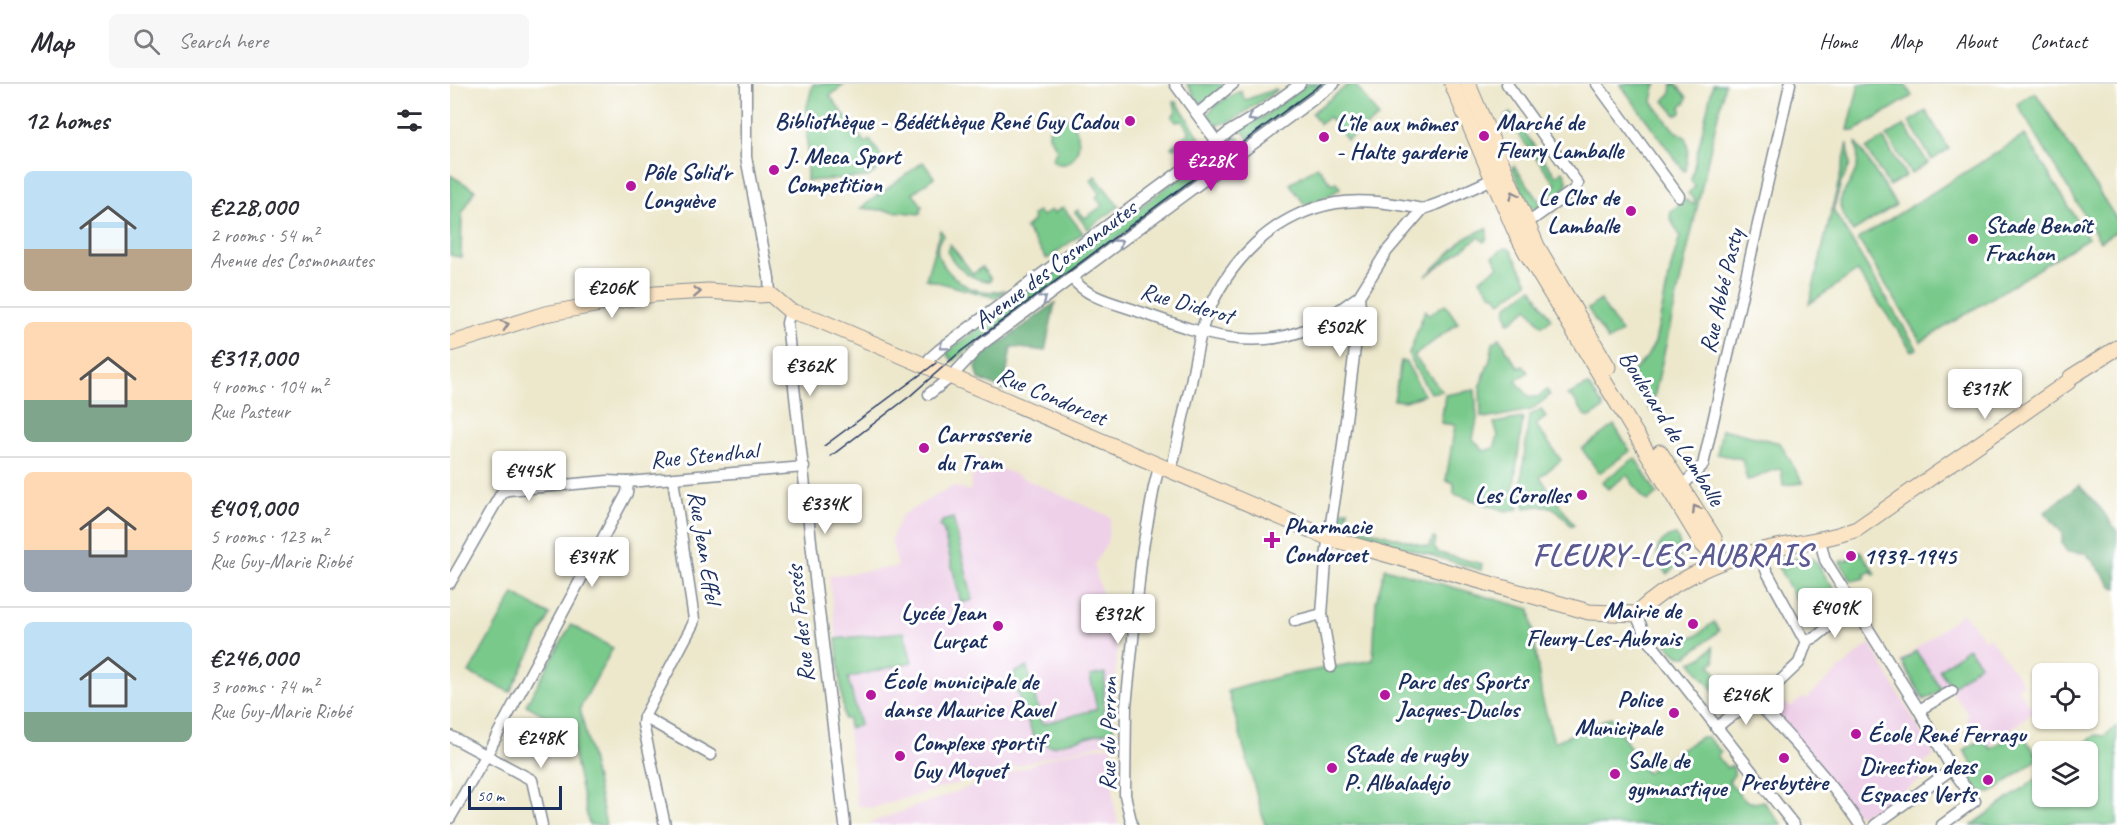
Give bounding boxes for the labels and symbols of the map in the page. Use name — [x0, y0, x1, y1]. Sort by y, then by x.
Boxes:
place label: Bibliothèque - Bédéthèque René Guy Cadou — [775, 106, 1120, 136]
place label: Marché de Fleury Lamballe — [1496, 107, 1625, 165]
place label: L'île aux mômes - Halte garderie — [1336, 108, 1469, 166]
one-way arrow — [1248, 110, 1258, 122]
marker: Bibliothèque - Bédéthèque René Guy Cadou — [1123, 114, 1137, 128]
marker: Marché de Fleury Lamballe — [1477, 129, 1491, 143]
marker: L'île aux mômes - Halte garderie — [1317, 130, 1331, 144]
place label: J. Meca Sport Competition — [784, 141, 903, 199]
pin: €228K — [1169, 141, 1253, 192]
place label: Pôle Solid'r Longuève — [643, 157, 734, 215]
marker: J. Meca Sport Competition — [767, 163, 781, 177]
marker: Pôle Solid'r Longuève — [624, 179, 638, 193]
place label: Le Clos de Lamballe — [1538, 182, 1621, 240]
one-way arrow — [1509, 190, 1521, 201]
street label: Avenue des Cosmonautes — [968, 192, 1144, 335]
marker: Le Clos de Lamballe — [1624, 204, 1638, 218]
place label: Stade Benoît Frachon — [1985, 210, 2095, 268]
street label: Rue Abbé Pasty — [1692, 224, 1750, 356]
marker: Stade Benoît Frachon — [1966, 232, 1980, 246]
one-way arrow — [1112, 239, 1123, 250]
pin: €206K — [570, 268, 654, 319]
street label: Rue Diderot — [1137, 275, 1240, 331]
one-way arrow — [692, 285, 701, 298]
one-way arrow — [1037, 295, 1048, 306]
pin: €502K — [1298, 307, 1382, 358]
one-way arrow — [499, 320, 510, 333]
one-way arrow — [939, 339, 950, 350]
street label: Boulevard de Lamballe — [1612, 345, 1733, 513]
pin: €362K — [768, 346, 852, 397]
street label: Rue Condorcet — [993, 359, 1113, 433]
pin: €317K — [1943, 369, 2027, 420]
place label: Carrosserie du Tram — [936, 419, 1032, 477]
street label: Rue Stendhal — [649, 435, 763, 475]
marker: Carrosserie du Tram — [917, 441, 931, 455]
pin: €445K — [487, 451, 571, 502]
place label: Les Corolles — [1475, 480, 1573, 510]
pin: €334K — [783, 484, 867, 535]
marker: Les Corolles — [1575, 488, 1589, 502]
street label: Rue Jean Effel — [681, 489, 729, 609]
one-way arrow — [1691, 505, 1703, 515]
place label: Pharmacie Condorcet — [1284, 511, 1373, 569]
marker: Pharmacie Condorcet — [1265, 533, 1279, 547]
district label: FLEURY-LES-AUBRAIS — [1533, 536, 1817, 574]
pin: €347K — [550, 537, 634, 588]
place label: 1939-1945 — [1863, 541, 1959, 571]
marker: 1939-1945 — [1844, 549, 1858, 563]
street label: Rue des Fossés — [779, 561, 821, 684]
pin: €409K — [1793, 588, 1877, 639]
pin: €392K — [1076, 594, 1160, 645]
place label: Mairie de Fleury-Les-Aubrais — [1526, 595, 1684, 653]
place label: Lycée Jean Lurçat — [901, 597, 989, 655]
marker: Mairie de Fleury-Les-Aubrais — [1686, 617, 1700, 631]
marker: Lycée Jean Lurçat — [991, 619, 1005, 633]
place label: École municipale de danse Maurice Ravel — [883, 666, 1057, 724]
place label: Parc des Sports Jacques-Duclos — [1395, 666, 1530, 724]
pin: €246K — [1704, 675, 1788, 726]
street label: Rue du Perron — [1092, 676, 1124, 791]
place label: Police Municipale — [1575, 684, 1664, 742]
marker: École municipale de danse Maurice Ravel — [864, 688, 878, 702]
marker: Parc des Sports Jacques-Duclos — [1378, 688, 1392, 702]
marker: Police Municipale — [1667, 706, 1681, 720]
pin: €248K — [499, 718, 583, 769]
place label: École René Ferragu — [1868, 719, 2028, 749]
place label: Complexe sportif Guy Moquet — [912, 727, 1050, 785]
marker: École René Ferragu — [1849, 727, 1863, 741]
place label: Stade de rugby P. Albaladejo — [1344, 739, 1470, 797]
place label: Salle de gymnastique — [1627, 745, 1728, 803]
marker: Complexe sportif Guy Moquet — [893, 749, 907, 763]
marker: Presbytère — [1777, 751, 1791, 765]
place label: Direction dezs Espaces Verts — [1860, 751, 1979, 809]
marker: Stade de rugby P. Albaladejo — [1325, 761, 1339, 775]
marker: Salle de gymnastique — [1608, 767, 1622, 781]
place label: Presbytère — [1740, 767, 1830, 797]
marker: Direction dezs Espaces Verts — [1981, 773, 1995, 787]
scale bar — [468, 783, 562, 810]

